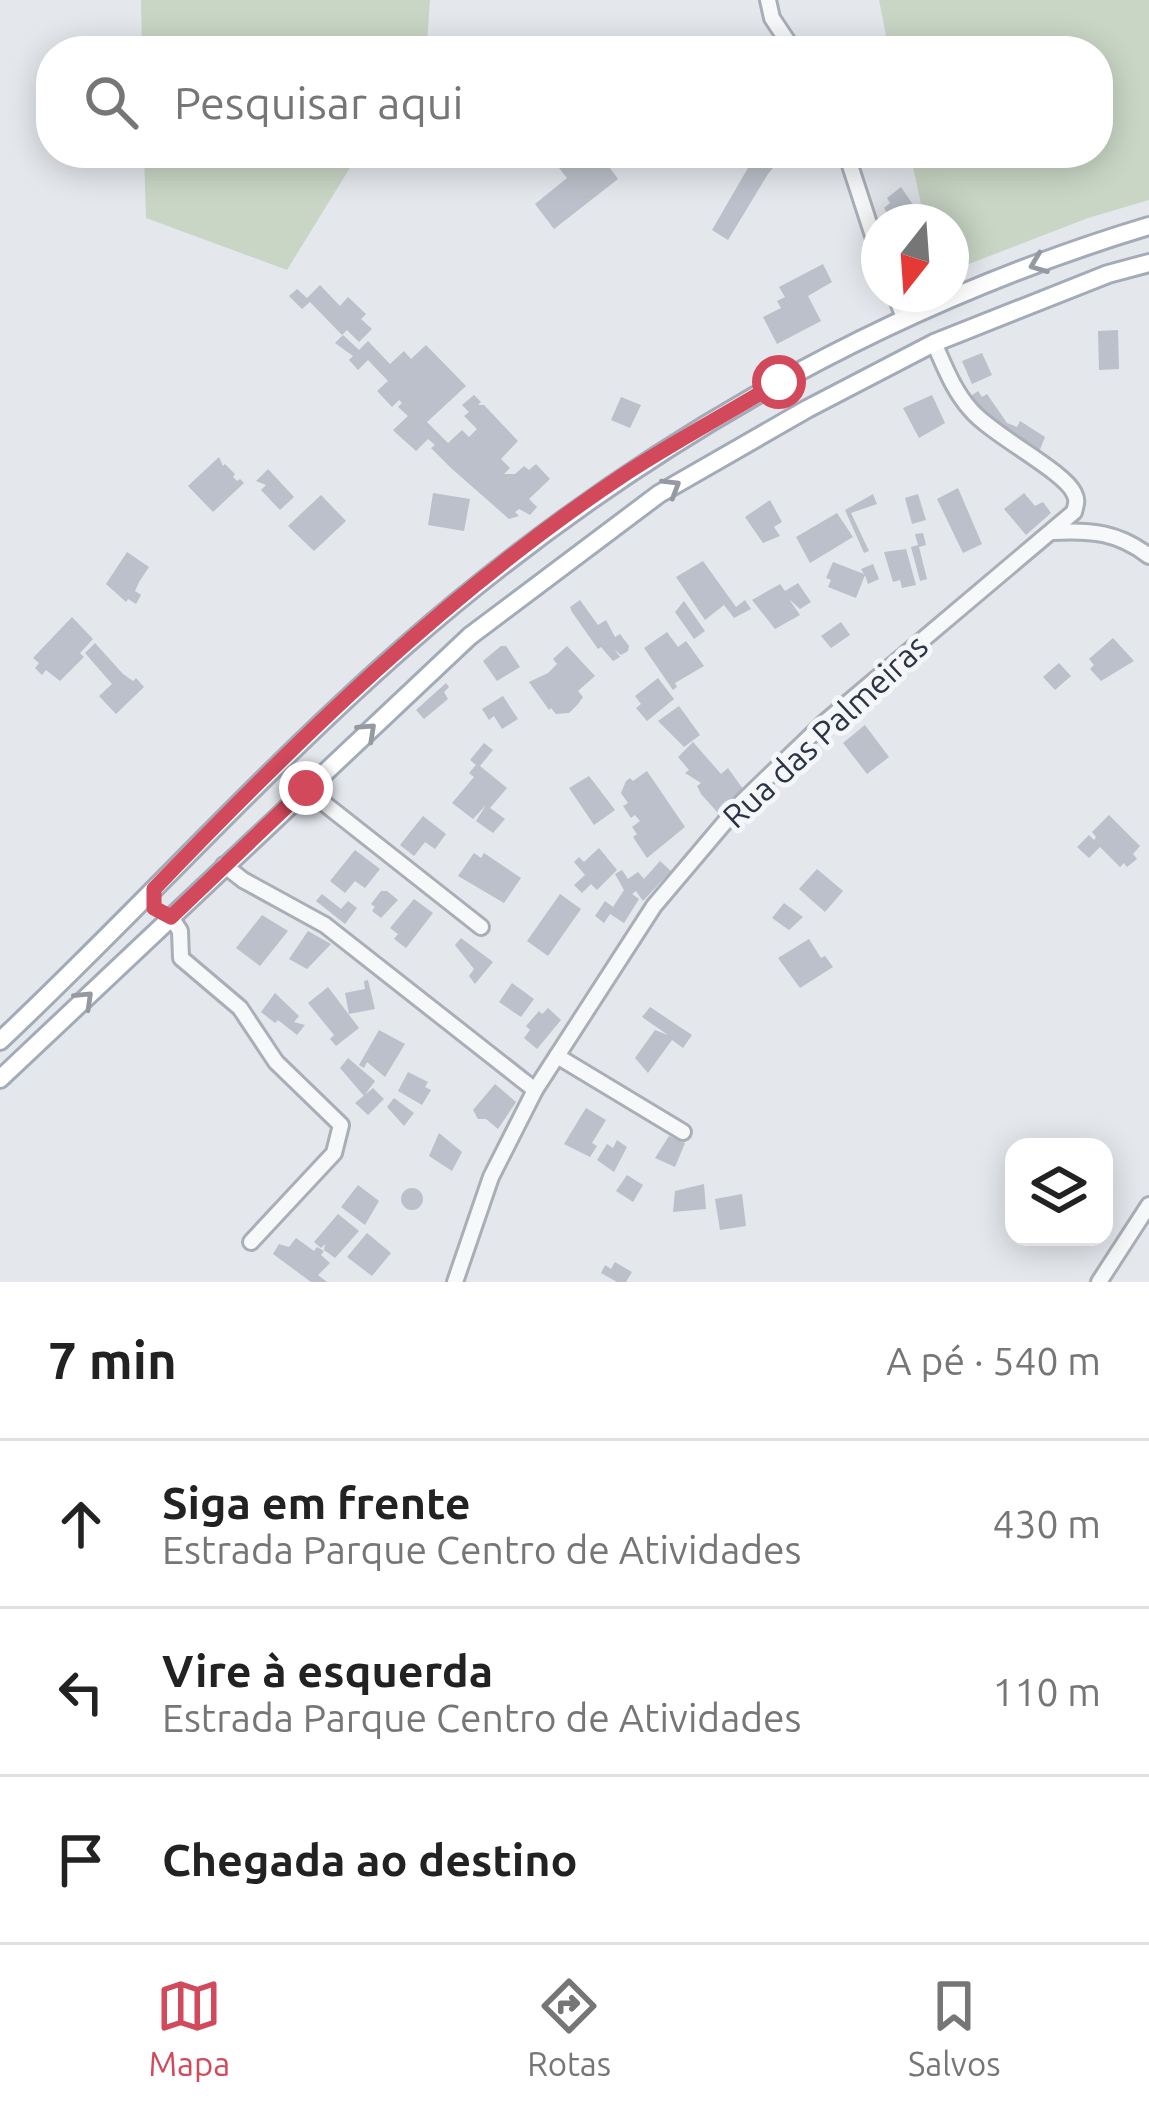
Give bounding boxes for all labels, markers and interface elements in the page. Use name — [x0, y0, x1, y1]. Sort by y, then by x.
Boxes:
search box — [36, 36, 1113, 168]
icon: search — [78, 69, 144, 135]
text: Pesquisar aqui — [174, 77, 463, 128]
north arrow — [861, 204, 969, 312]
one-way arrow — [1029, 250, 1050, 275]
route start — [752, 355, 806, 409]
one-way arrow — [659, 479, 681, 501]
street label: Rua das Palmeiras — [715, 627, 934, 835]
one-way arrow — [354, 723, 376, 745]
route end — [279, 761, 333, 815]
one-way arrow — [71, 991, 93, 1013]
map controls — [1005, 1138, 1113, 1246]
button: layers — [1005, 1138, 1113, 1246]
text: 7 min — [48, 1331, 177, 1389]
text: A pé · 540 m — [886, 1339, 1101, 1382]
text: Siga em frente — [162, 1477, 471, 1528]
icon: ahead — [48, 1491, 114, 1557]
text: 430 m — [992, 1502, 1101, 1545]
text: Estrada Parque Centro de Atividades — [162, 1528, 801, 1571]
text: Vire à esquerda — [162, 1645, 493, 1696]
icon: left — [48, 1659, 114, 1725]
text: 110 m — [992, 1670, 1101, 1713]
text: Estrada Parque Centro de Atividades — [162, 1696, 801, 1739]
icon: arrive — [48, 1827, 114, 1893]
text: Chegada ao destino — [162, 1834, 578, 1885]
tab: Mapa — [148, 1973, 230, 2082]
tab: Rotas — [527, 1973, 611, 2082]
tab: Salvos — [908, 1973, 1001, 2082]

